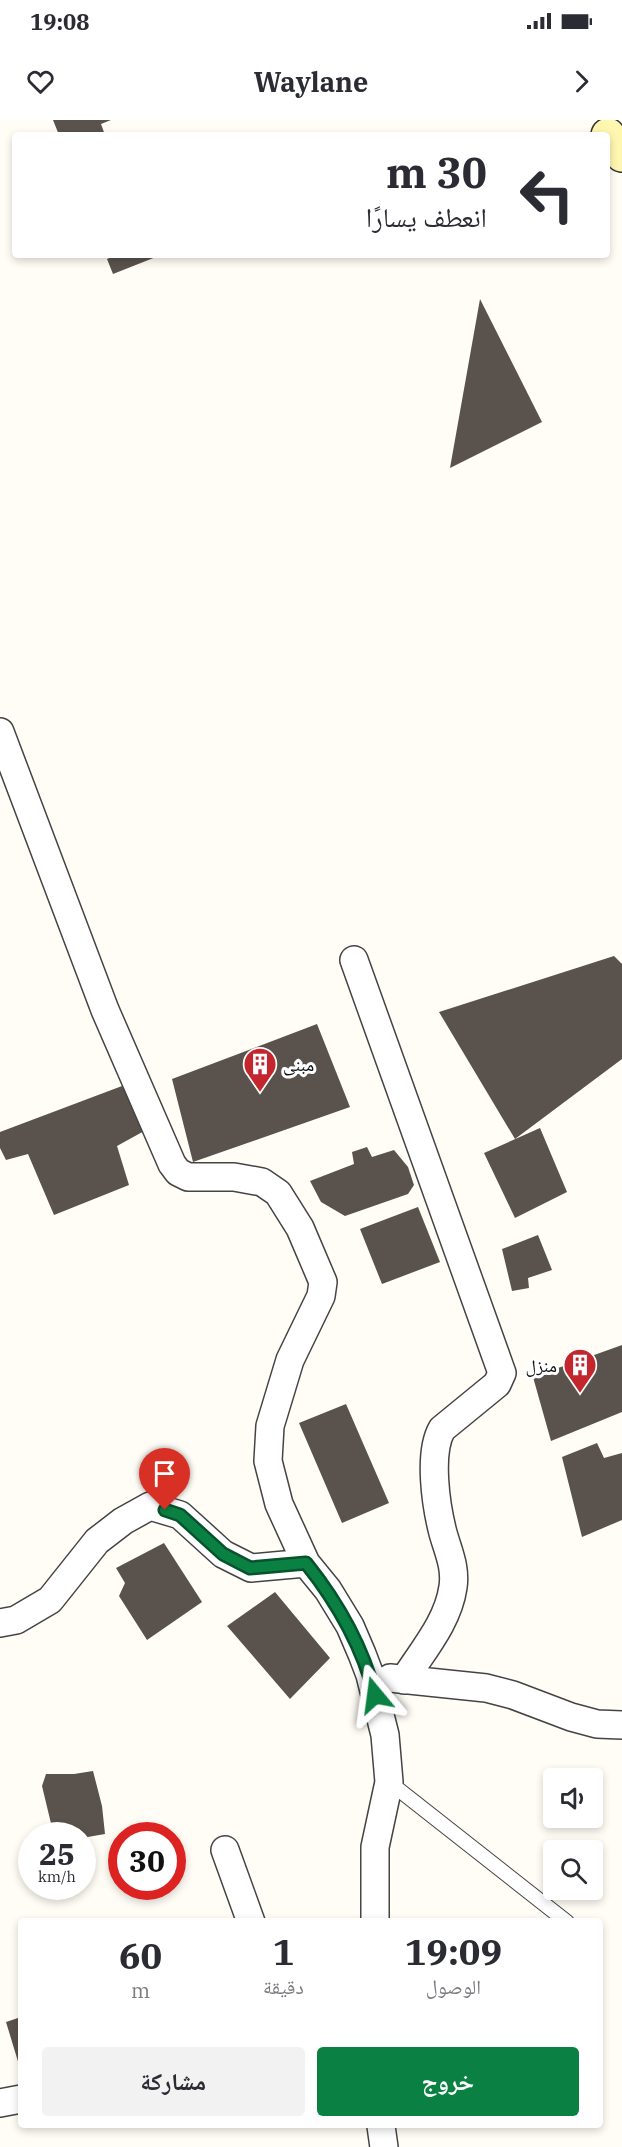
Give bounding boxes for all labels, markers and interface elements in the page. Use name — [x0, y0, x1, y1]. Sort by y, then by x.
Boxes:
text: 19:08 — [30, 7, 89, 36]
text: Waylane — [254, 64, 368, 99]
icon: heart — [24, 65, 57, 98]
icon: forward — [565, 65, 598, 98]
text: 30 m — [386, 145, 487, 200]
icon: left — [508, 156, 586, 234]
text: انعطف يسارًا — [366, 199, 487, 234]
building icon: مبنى — [242, 1046, 278, 1093]
place label: مبنى — [283, 1053, 314, 1076]
building icon: منزل — [562, 1347, 598, 1394]
place label: منزل — [526, 1354, 557, 1377]
pin — [139, 1448, 190, 1510]
icon: arrive — [148, 1457, 181, 1490]
position arrow — [343, 1663, 407, 1727]
map controls — [543, 1768, 603, 1900]
button: sound — [543, 1768, 603, 1828]
speed limit sign: 30 — [108, 1822, 186, 1900]
text: 25 — [39, 1834, 75, 1873]
button: search — [543, 1840, 603, 1900]
text: km/h — [38, 1867, 76, 1886]
text: 1 — [273, 1928, 294, 1975]
text: 19:09 — [405, 1928, 502, 1975]
text: 60 — [119, 1932, 162, 1979]
text: دقيقة — [263, 1973, 304, 2000]
text: الوصول — [426, 1973, 481, 2000]
text: m — [131, 1977, 150, 2004]
button: مشاركة — [42, 2047, 305, 2116]
button: خروج — [317, 2047, 579, 2116]

